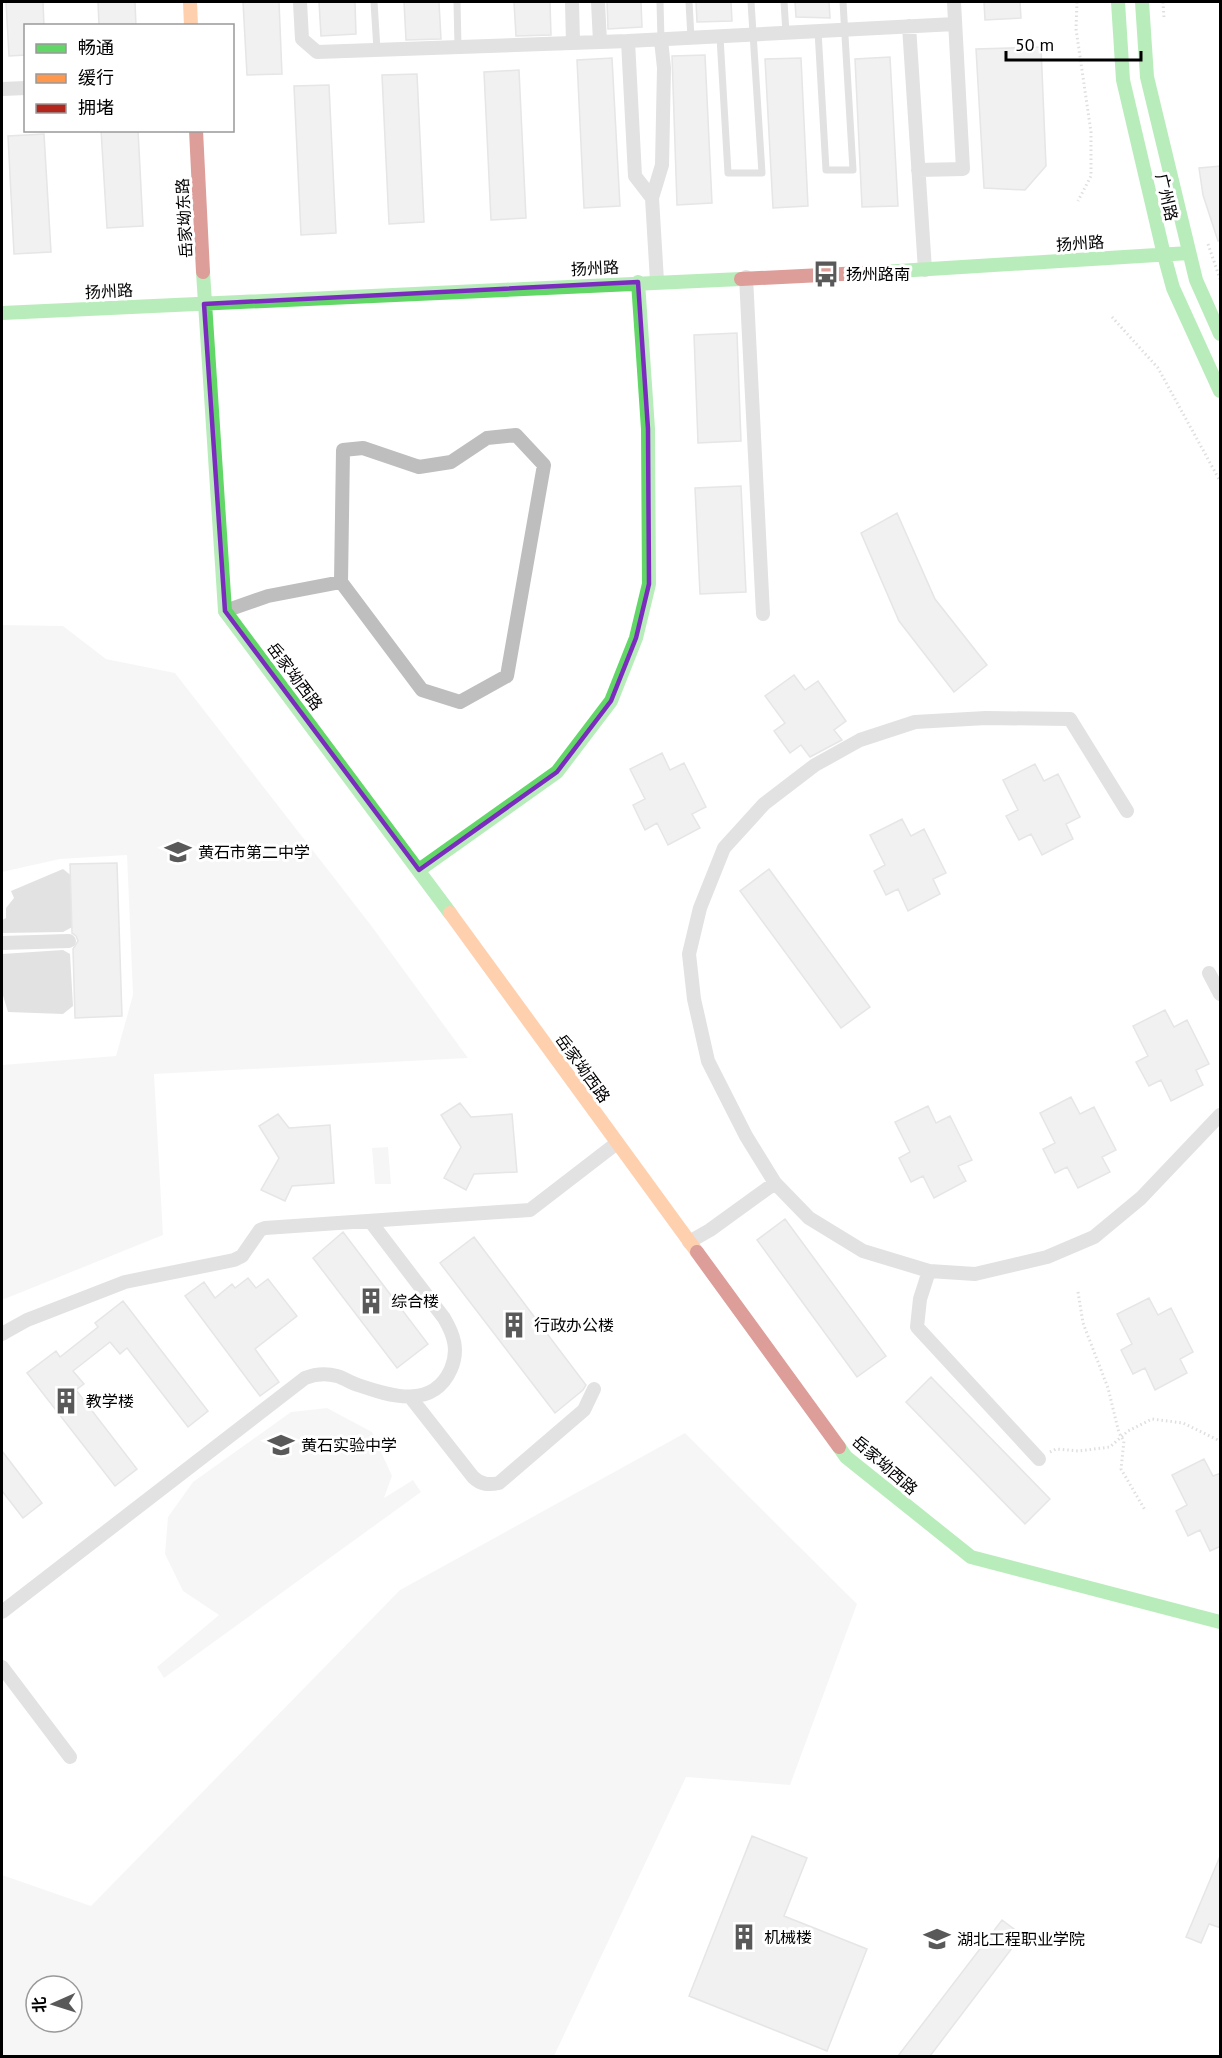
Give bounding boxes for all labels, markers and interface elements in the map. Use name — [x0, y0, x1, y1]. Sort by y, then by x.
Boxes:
legend — [24, 24, 234, 132]
scale bar — [1006, 24, 1141, 62]
text: 50 m — [1015, 33, 1054, 56]
text: 畅通 — [78, 36, 114, 59]
text: 缓行 — [78, 66, 114, 89]
text: 拥堵 — [78, 96, 114, 119]
street label: 广州路 — [1152, 171, 1182, 223]
street label: 岳家坳东路 — [172, 178, 196, 258]
street label: 扬州路 — [1055, 231, 1105, 255]
street label: 扬州路 — [571, 257, 619, 279]
bus stop icon: 扬州路南 — [811, 259, 841, 289]
place label: 扬州路南 — [846, 264, 910, 284]
street label: 扬州路 — [85, 280, 133, 302]
street label: 岳家坳西路 — [263, 638, 327, 714]
school or university icon: 黄石市第二中学 — [163, 837, 193, 867]
place label: 黄石市第二中学 — [198, 842, 310, 862]
street label: 岳家坳西路 — [551, 1030, 615, 1106]
building icon: 综合楼 — [356, 1286, 386, 1316]
place label: 综合楼 — [391, 1291, 439, 1311]
building icon: 行政办公楼 — [499, 1310, 529, 1340]
place label: 行政办公楼 — [534, 1315, 614, 1335]
building icon: 教学楼 — [51, 1386, 81, 1416]
place label: 教学楼 — [86, 1391, 134, 1411]
school or university icon: 黄石实验中学 — [266, 1430, 296, 1460]
street label: 岳家坳西路 — [848, 1431, 922, 1499]
place label: 黄石实验中学 — [301, 1435, 397, 1455]
building icon: 机械楼 — [729, 1922, 759, 1952]
school or university icon: 湖北工程职业学院 — [922, 1924, 952, 1954]
place label: 机械楼 — [764, 1927, 812, 1947]
place label: 湖北工程职业学院 — [957, 1929, 1085, 1949]
north arrow — [24, 1974, 84, 2034]
text: 北 — [29, 1996, 49, 2013]

